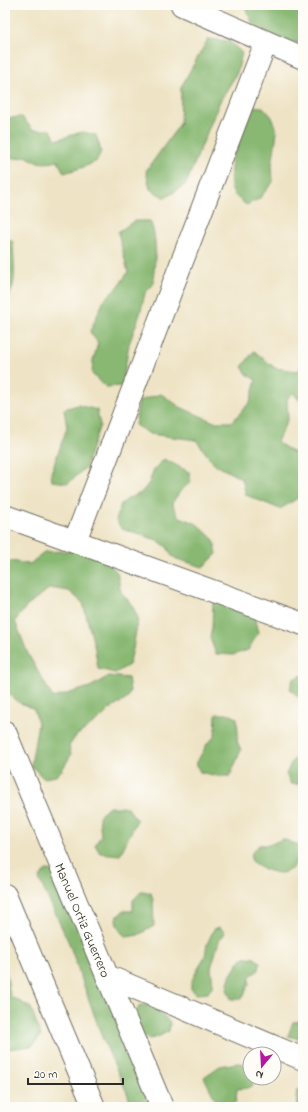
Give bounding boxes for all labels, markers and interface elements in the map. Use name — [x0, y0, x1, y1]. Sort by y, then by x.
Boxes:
street label: Manuel Ortiz Guerrero — [48, 860, 115, 981]
north arrow — [242, 1046, 282, 1086]
scale bar — [28, 1060, 123, 1086]
text: 20 m — [34, 1066, 57, 1084]
text: N — [253, 1066, 265, 1083]

